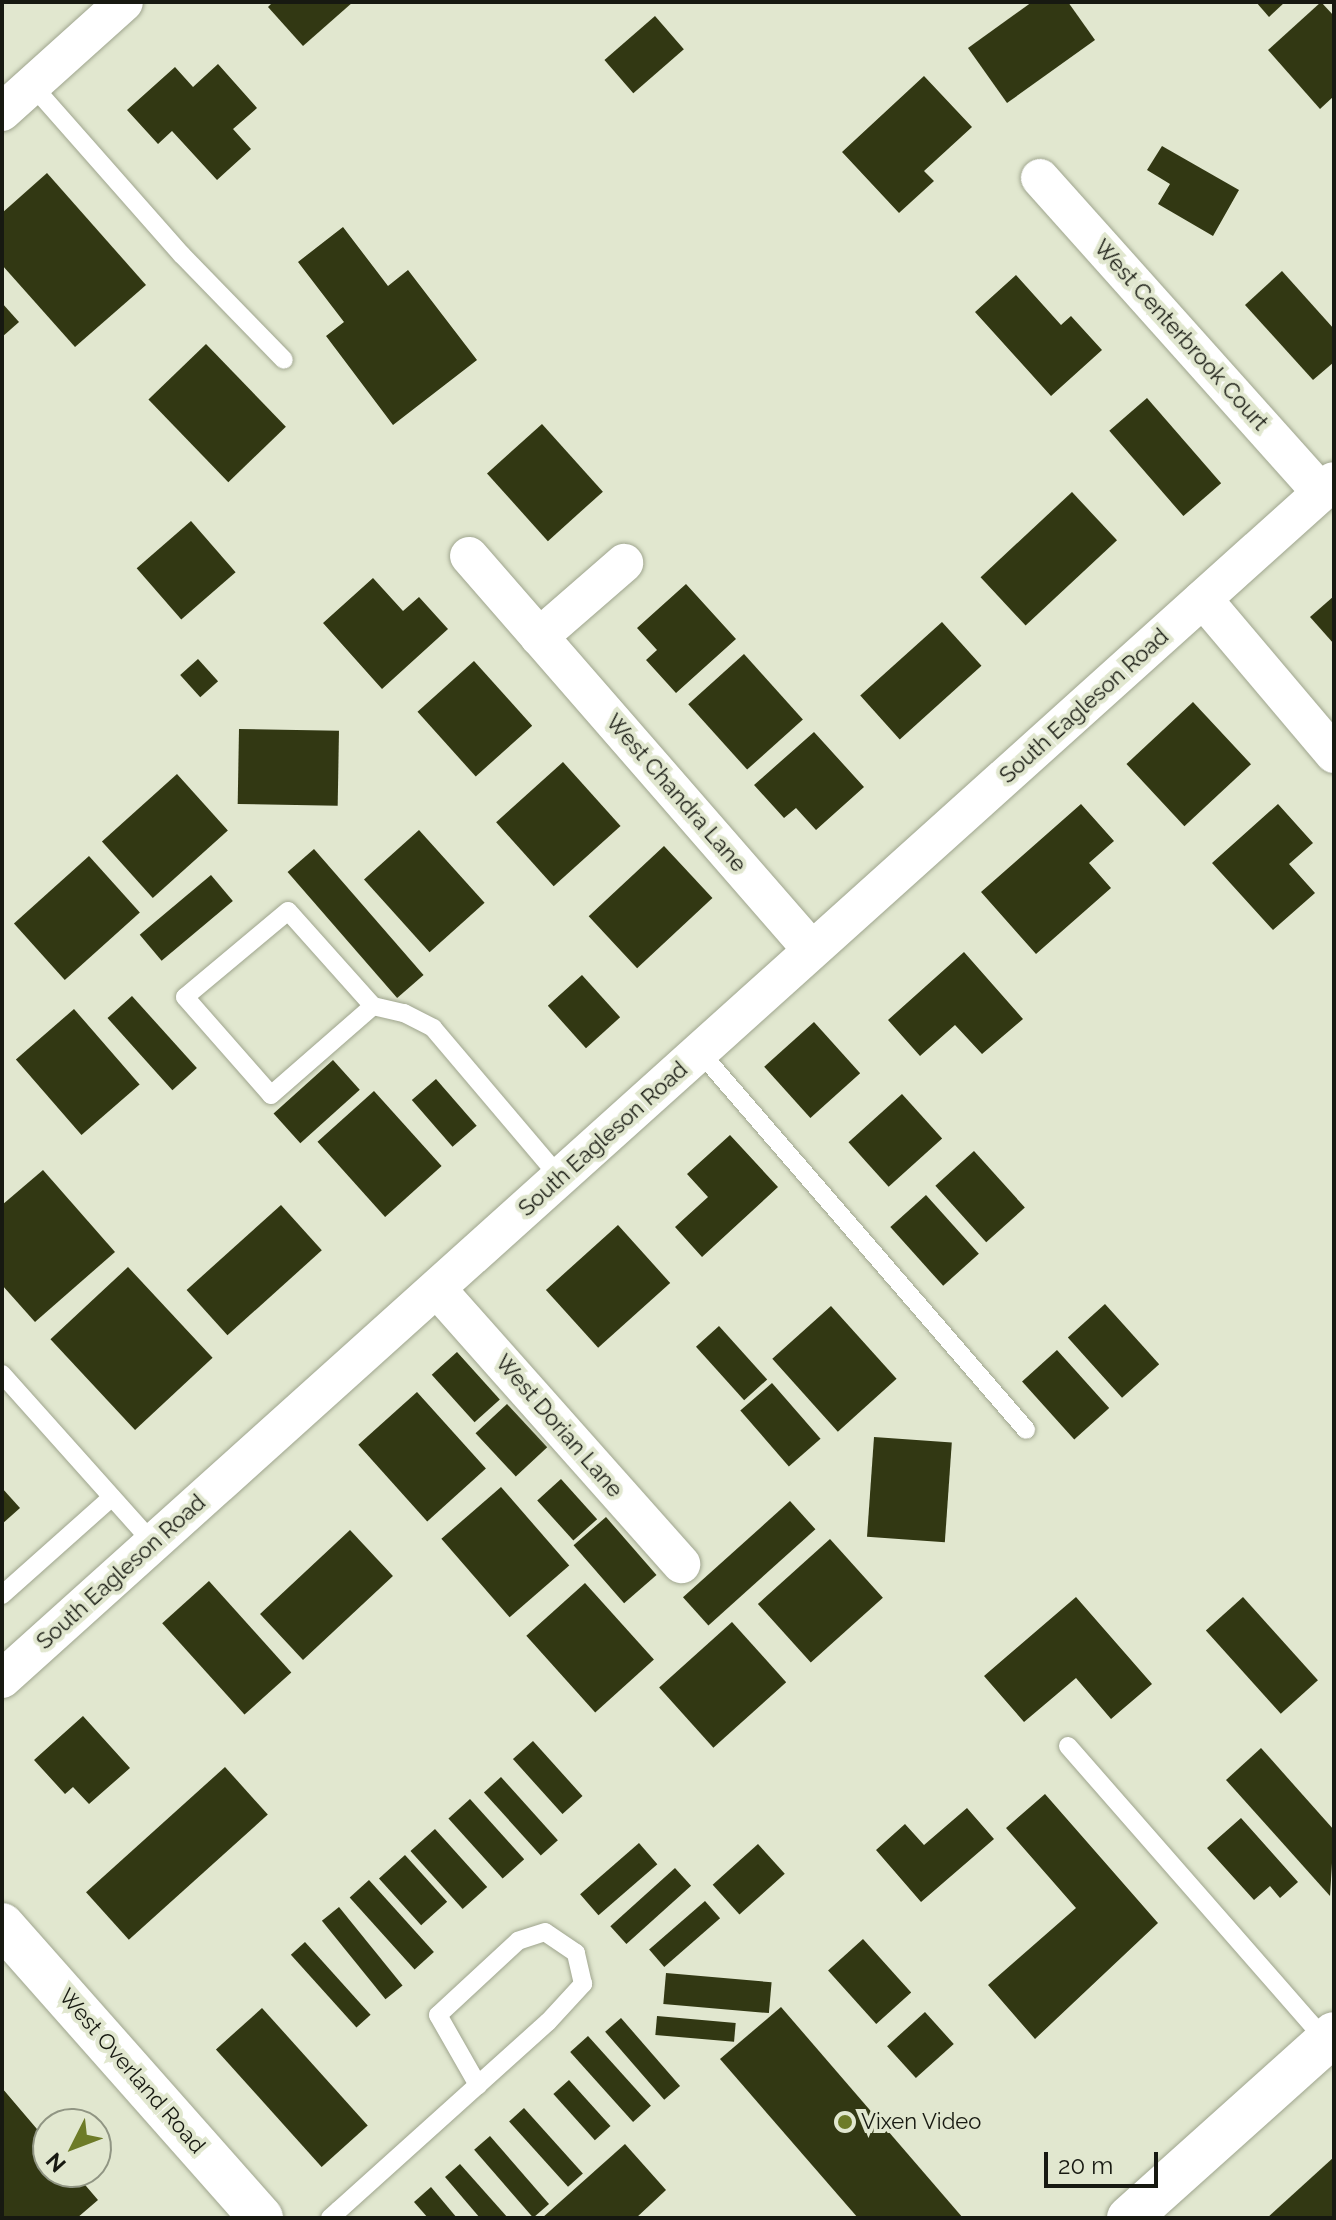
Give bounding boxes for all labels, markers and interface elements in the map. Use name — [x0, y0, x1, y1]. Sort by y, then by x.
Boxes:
street label: West Centerbrook Court — [1088, 234, 1274, 436]
street label: South Eagleson Road — [994, 623, 1174, 789]
street label: West Chandra Lane — [600, 709, 752, 877]
street label: South Eagleson Road — [513, 1056, 693, 1222]
street label: West Dorian Lane — [490, 1349, 628, 1503]
street label: South Eagleson Road — [31, 1489, 211, 1655]
street label: West Overland Road — [53, 1983, 211, 2159]
north arrow — [32, 2108, 112, 2188]
place label: Vixen Video — [861, 2109, 982, 2135]
marker: Vixen Video — [836, 2113, 854, 2131]
scale bar — [1048, 2136, 1162, 2186]
text: N — [40, 2148, 71, 2178]
text: 20 m — [1058, 2151, 1113, 2180]

